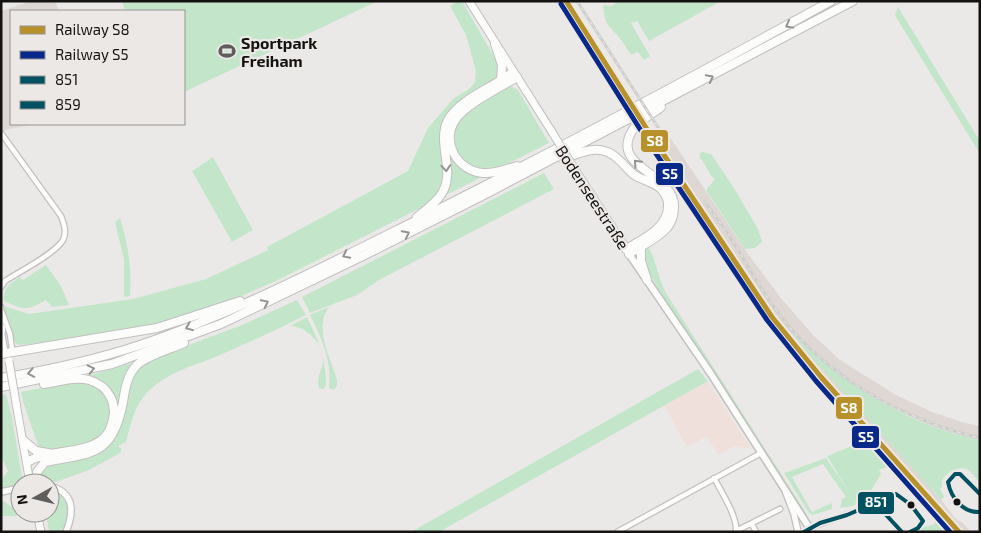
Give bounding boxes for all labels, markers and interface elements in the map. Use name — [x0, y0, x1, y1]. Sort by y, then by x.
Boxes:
legend — [10, 10, 185, 125]
one-way arrow — [785, 18, 794, 28]
text: Railway S8 — [55, 20, 130, 38]
place label: Sportpark Freiham — [241, 33, 317, 70]
sports icon: Sportpark Freiham — [217, 41, 237, 61]
text: Railway S5 — [55, 45, 128, 63]
text: 851 — [55, 70, 78, 88]
one-way arrow — [705, 74, 714, 84]
text: 859 — [55, 95, 81, 113]
line badge: S8 — [640, 129, 669, 153]
text: S8 — [647, 132, 663, 149]
street label: Bodenseestraße — [552, 141, 634, 253]
one-way arrow — [634, 160, 643, 169]
line badge: S5 — [655, 162, 684, 186]
one-way arrow — [441, 164, 452, 172]
text: S5 — [662, 165, 678, 182]
one-way arrow — [401, 231, 410, 241]
one-way arrow — [342, 249, 351, 259]
one-way arrow — [260, 299, 269, 309]
one-way arrow — [185, 321, 194, 331]
one-way arrow — [87, 364, 96, 375]
one-way arrow — [27, 367, 36, 377]
line badge: S8 — [835, 396, 863, 420]
text: S8 — [841, 399, 857, 416]
line badge: S5 — [851, 425, 880, 449]
text: S5 — [858, 428, 874, 445]
north arrow — [10, 473, 60, 523]
line badge: 851 — [857, 491, 895, 515]
text: 851 — [865, 493, 887, 510]
text: N — [13, 494, 31, 506]
unlabelled marker — [952, 497, 962, 507]
unlabelled marker — [906, 500, 916, 510]

